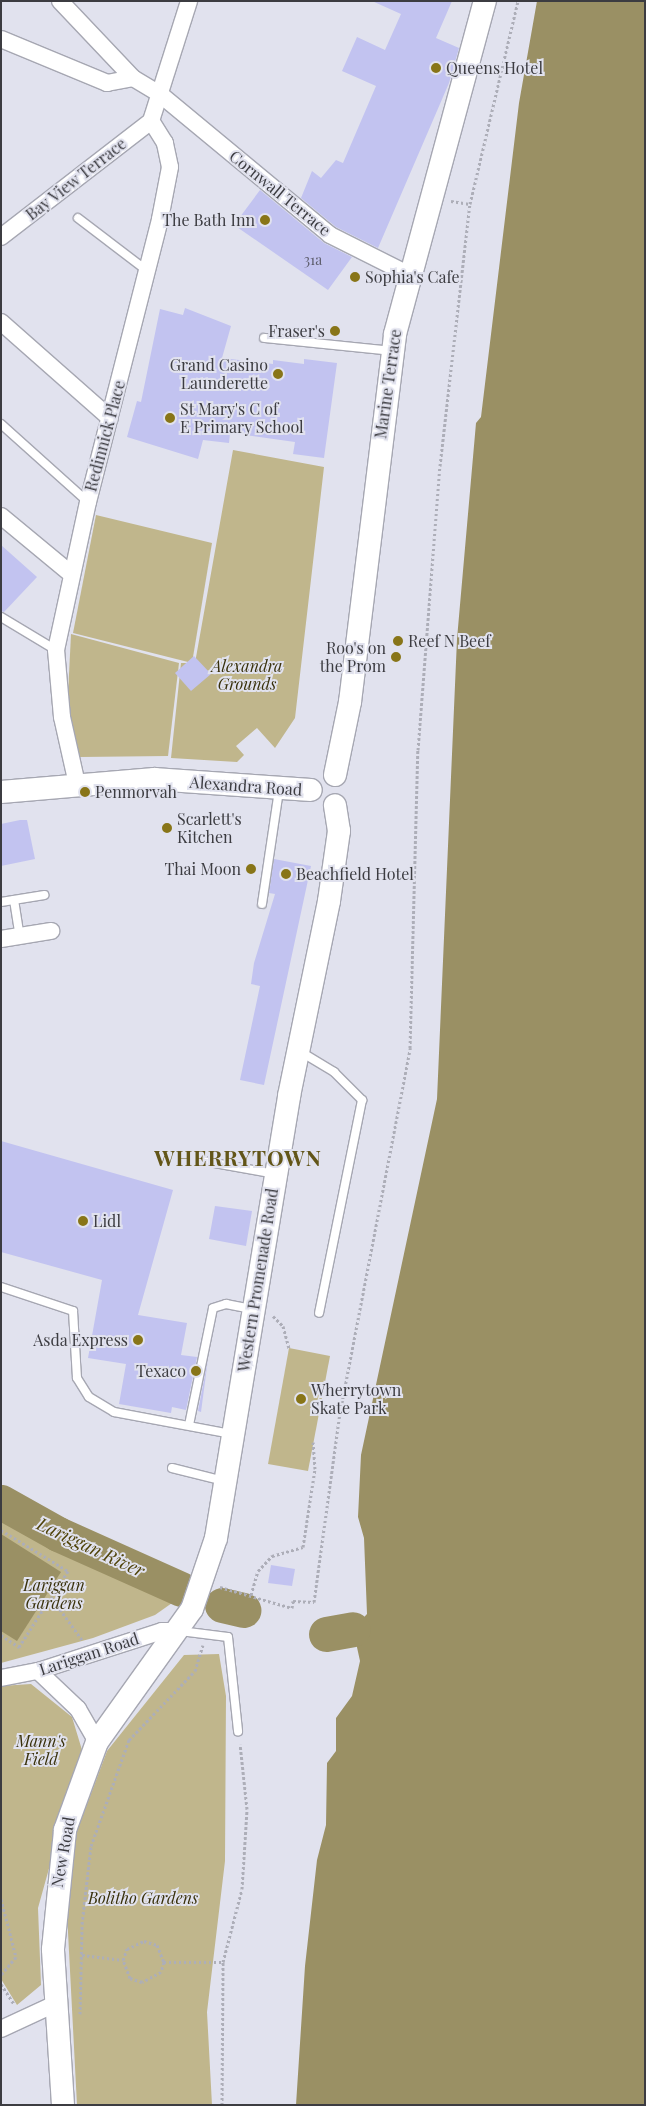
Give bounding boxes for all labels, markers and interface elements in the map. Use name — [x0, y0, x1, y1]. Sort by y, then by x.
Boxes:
place label: Queens Hotel — [446, 58, 543, 78]
marker: Queens Hotel — [430, 62, 442, 74]
street label: Bay View Terrace — [21, 133, 131, 225]
street label: Cornwall Terrace — [225, 146, 335, 240]
place label: The Bath Inn — [162, 210, 255, 230]
marker: The Bath Inn — [259, 214, 271, 226]
house number: 31a — [304, 252, 322, 268]
place label: Sophia's Cafe — [365, 267, 460, 287]
marker: Sophia's Cafe — [349, 271, 361, 283]
place label: Fraser's — [268, 321, 325, 341]
marker: Fraser's — [329, 325, 341, 337]
street label: Marine Terrace — [371, 328, 405, 440]
place label: Grand Casino Launderette — [170, 355, 268, 393]
marker: Grand Casino Launderette — [272, 368, 284, 380]
street label: Redinnick Place — [81, 378, 129, 494]
place label: St Mary's C of E Primary School — [180, 399, 304, 437]
marker: St Mary's C of E Primary School — [164, 412, 176, 424]
place label: Reef N Beef — [408, 631, 491, 651]
marker: Reef N Beef — [392, 635, 404, 647]
place label: Roo's on the Prom — [320, 638, 386, 676]
marker: Roo's on the Prom — [390, 651, 402, 663]
park label: Alexandra Grounds — [212, 656, 282, 694]
street label: Alexandra Road — [189, 772, 303, 800]
place label: Penmorvah — [95, 782, 177, 802]
marker: Penmorvah — [79, 786, 91, 798]
place label: Scarlett's Kitchen — [177, 809, 242, 847]
marker: Scarlett's Kitchen — [161, 822, 173, 834]
place label: Thai Moon — [164, 859, 241, 879]
marker: Thai Moon — [245, 863, 257, 875]
place label: Beachfield Hotel — [296, 864, 414, 884]
marker: Beachfield Hotel — [280, 868, 292, 880]
district label: WHERRYTOWN — [153, 1144, 323, 1170]
street label: Western Promenade Road — [234, 1187, 282, 1373]
place label: Lidl — [93, 1211, 121, 1231]
marker: Lidl — [77, 1215, 89, 1227]
place label: Asda Express — [33, 1330, 128, 1350]
marker: Asda Express — [132, 1334, 144, 1346]
place label: Texaco — [136, 1361, 186, 1381]
marker: Texaco — [190, 1365, 202, 1377]
place label: Wherrytown Skate Park — [311, 1380, 401, 1418]
marker: Wherrytown Skate Park — [295, 1393, 307, 1405]
water label: Lariggan River — [34, 1513, 148, 1581]
park label: Lariggan Gardens — [23, 1575, 85, 1613]
street label: Lariggan Road — [37, 1629, 141, 1679]
park label: Mann's Field — [16, 1731, 66, 1769]
street label: New Road — [47, 1815, 79, 1889]
park label: Bolitho Gardens — [88, 1888, 198, 1908]

